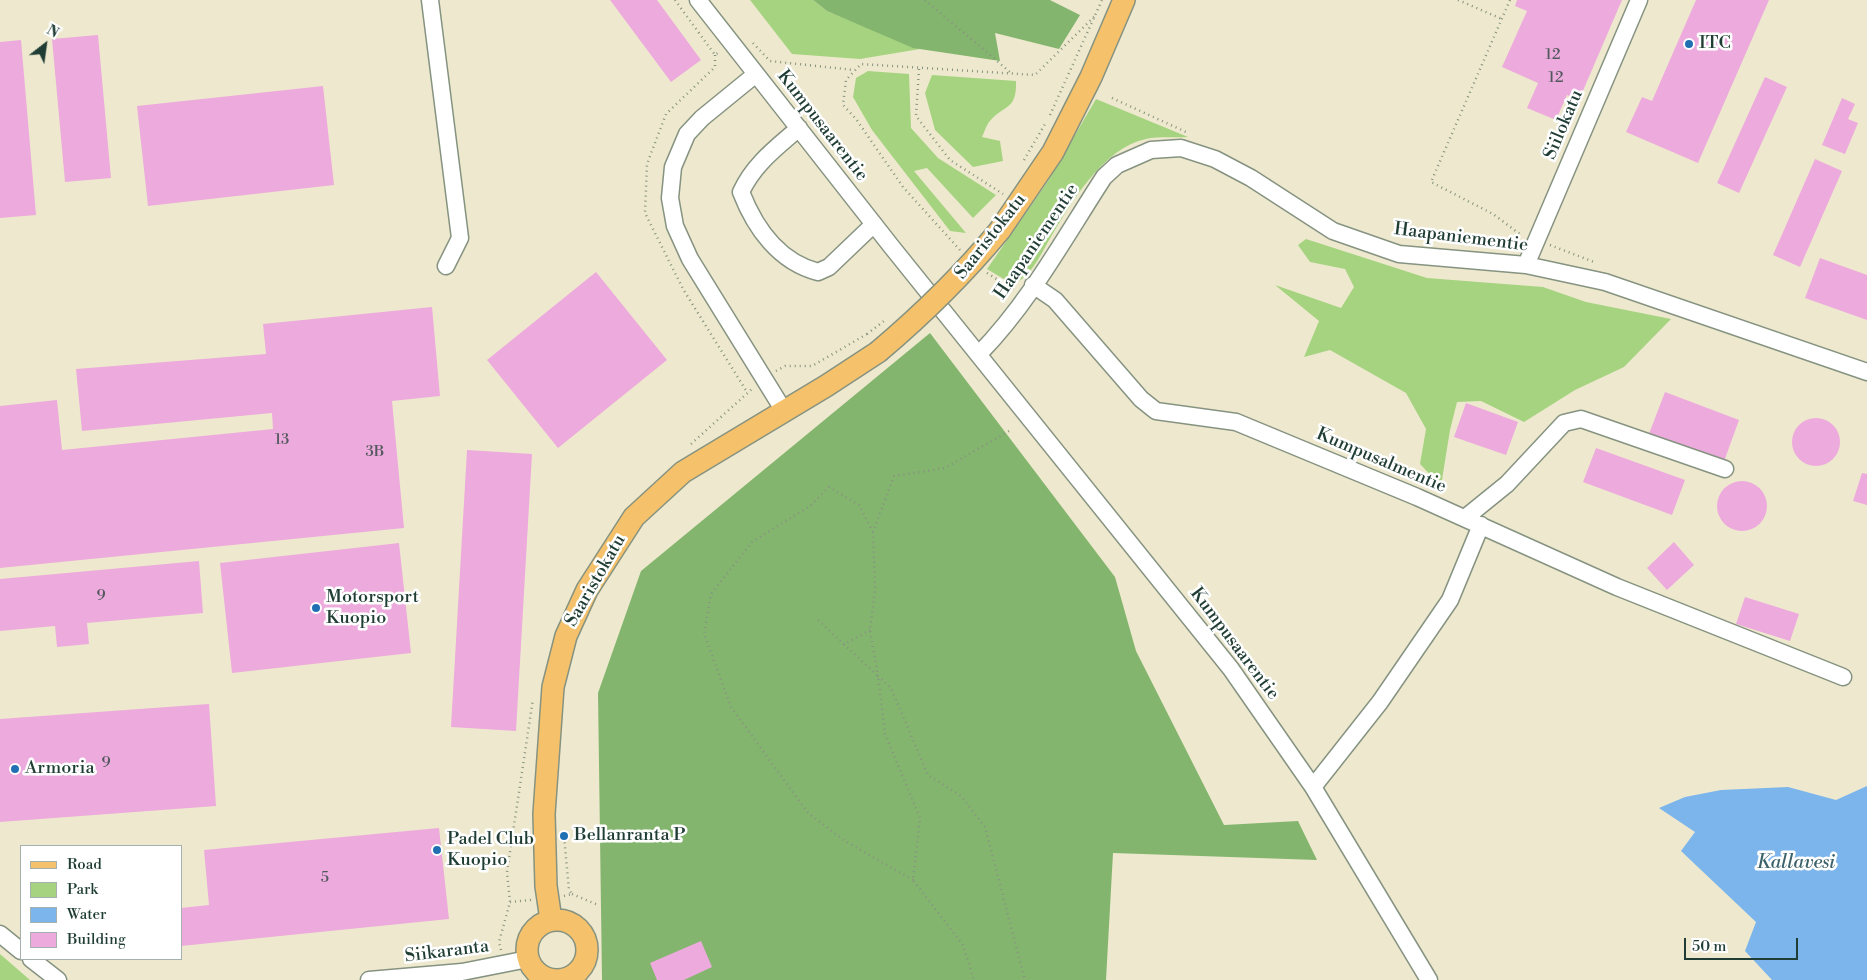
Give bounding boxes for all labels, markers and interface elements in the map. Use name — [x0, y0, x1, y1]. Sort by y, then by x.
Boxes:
north arrow — [20, 20, 70, 70]
text: N — [43, 21, 62, 43]
place label: ITC — [1699, 33, 1731, 55]
marker: ITC — [1683, 38, 1695, 50]
house number: 12 — [1545, 46, 1561, 64]
street label: Kumpusaarentie — [772, 66, 872, 186]
house number: 12 — [1548, 69, 1564, 87]
street label: Siilokatu — [1540, 87, 1588, 163]
street label: Haapaniementie — [990, 180, 1084, 304]
street label: Saaristokatu — [951, 190, 1031, 284]
street label: Haapaniementie — [1393, 219, 1529, 257]
street label: Kumpusalmentie — [1313, 424, 1449, 498]
house number: 13 — [275, 431, 289, 449]
house number: 3B — [366, 443, 384, 461]
street label: Saaristokatu — [561, 531, 631, 631]
street label: Kumpusaarentie — [1185, 584, 1283, 704]
house number: 9 — [96, 587, 106, 605]
place label: Motorsport Kuopio — [326, 587, 419, 630]
marker: Motorsport Kuopio — [310, 602, 322, 614]
house number: 9 — [101, 754, 111, 772]
place label: Armoria — [25, 758, 95, 780]
marker: Armoria — [9, 763, 21, 775]
place label: Bellanranta P — [574, 825, 686, 847]
place label: Padel Club Kuopio — [447, 829, 534, 872]
marker: Bellanranta P — [558, 830, 570, 842]
marker: Padel Club Kuopio — [431, 844, 443, 856]
legend — [20, 845, 182, 960]
water label: Kallavesi — [1757, 852, 1835, 874]
text: Road — [67, 855, 102, 874]
house number: 5 — [321, 869, 329, 887]
text: Park — [67, 880, 98, 899]
text: Water — [67, 905, 106, 924]
scale bar — [1687, 928, 1801, 960]
text: Building — [67, 930, 126, 949]
street label: Siikaranta — [404, 936, 490, 968]
text: 50 m — [1692, 937, 1726, 956]

